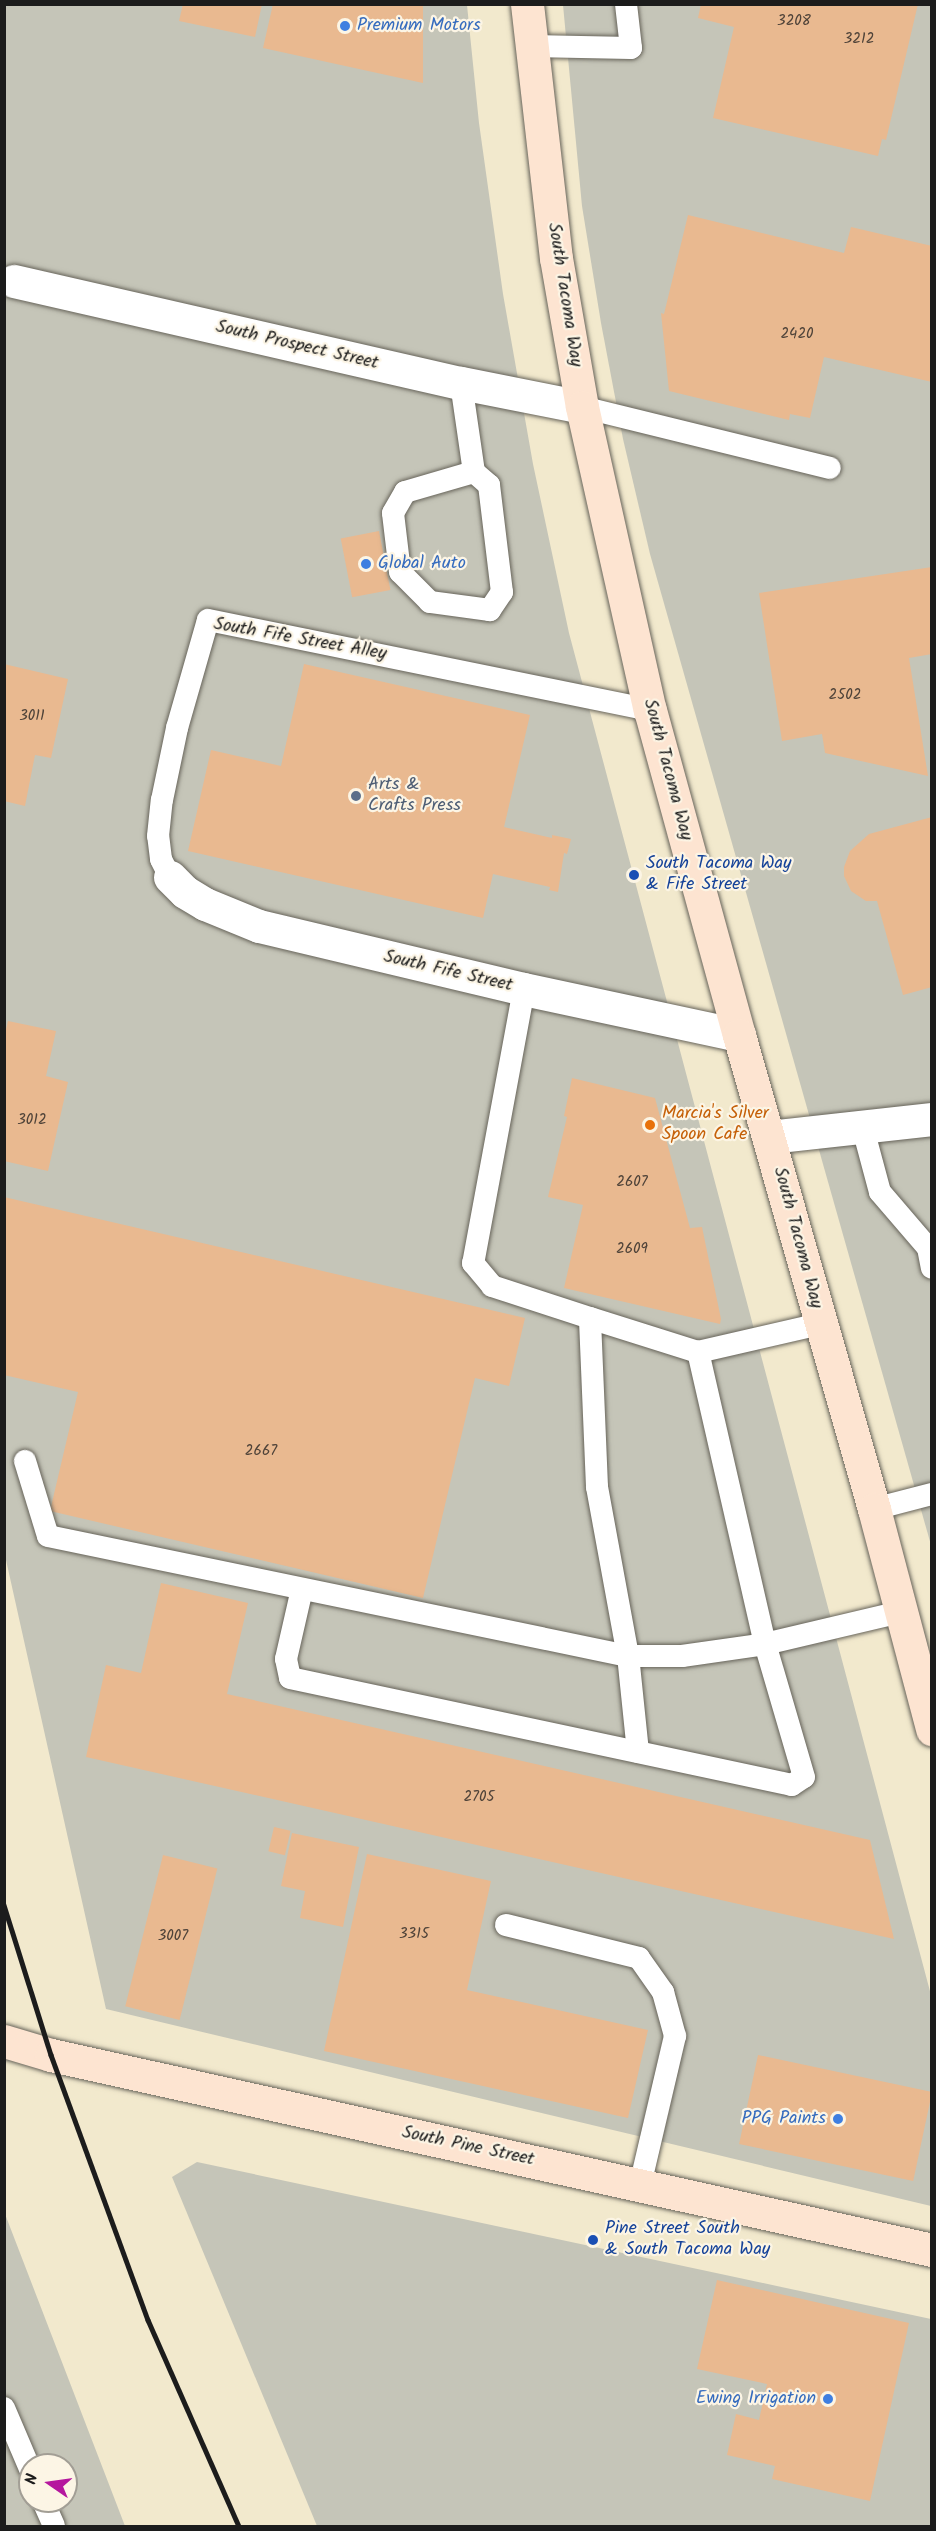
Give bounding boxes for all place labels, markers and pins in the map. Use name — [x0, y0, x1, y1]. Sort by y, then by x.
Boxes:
place label: Premium Motors — [357, 15, 481, 37]
marker: Premium Motors — [338, 19, 352, 33]
place label: Global Auto — [378, 553, 466, 575]
marker: Global Auto — [359, 557, 373, 571]
place label: Arts & Crafts Press — [368, 775, 461, 818]
marker: Arts & Crafts Press — [349, 789, 363, 803]
place label: South Tacoma Way & Fife Street — [646, 854, 791, 896]
marker: South Tacoma Way & Fife Street — [627, 868, 641, 882]
place label: Marcia's Silver Spoon Cafe — [662, 1104, 769, 1146]
marker: Marcia's Silver Spoon Cafe — [643, 1118, 657, 1132]
place label: PPG Paints — [742, 2108, 826, 2130]
marker: PPG Paints — [831, 2112, 845, 2126]
place label: Pine Street South & South Tacoma Way — [605, 2219, 770, 2262]
marker: Pine Street South & South Tacoma Way — [586, 2233, 600, 2247]
place label: Ewing Irrigation — [696, 2388, 816, 2410]
marker: Ewing Irrigation — [821, 2392, 835, 2406]

